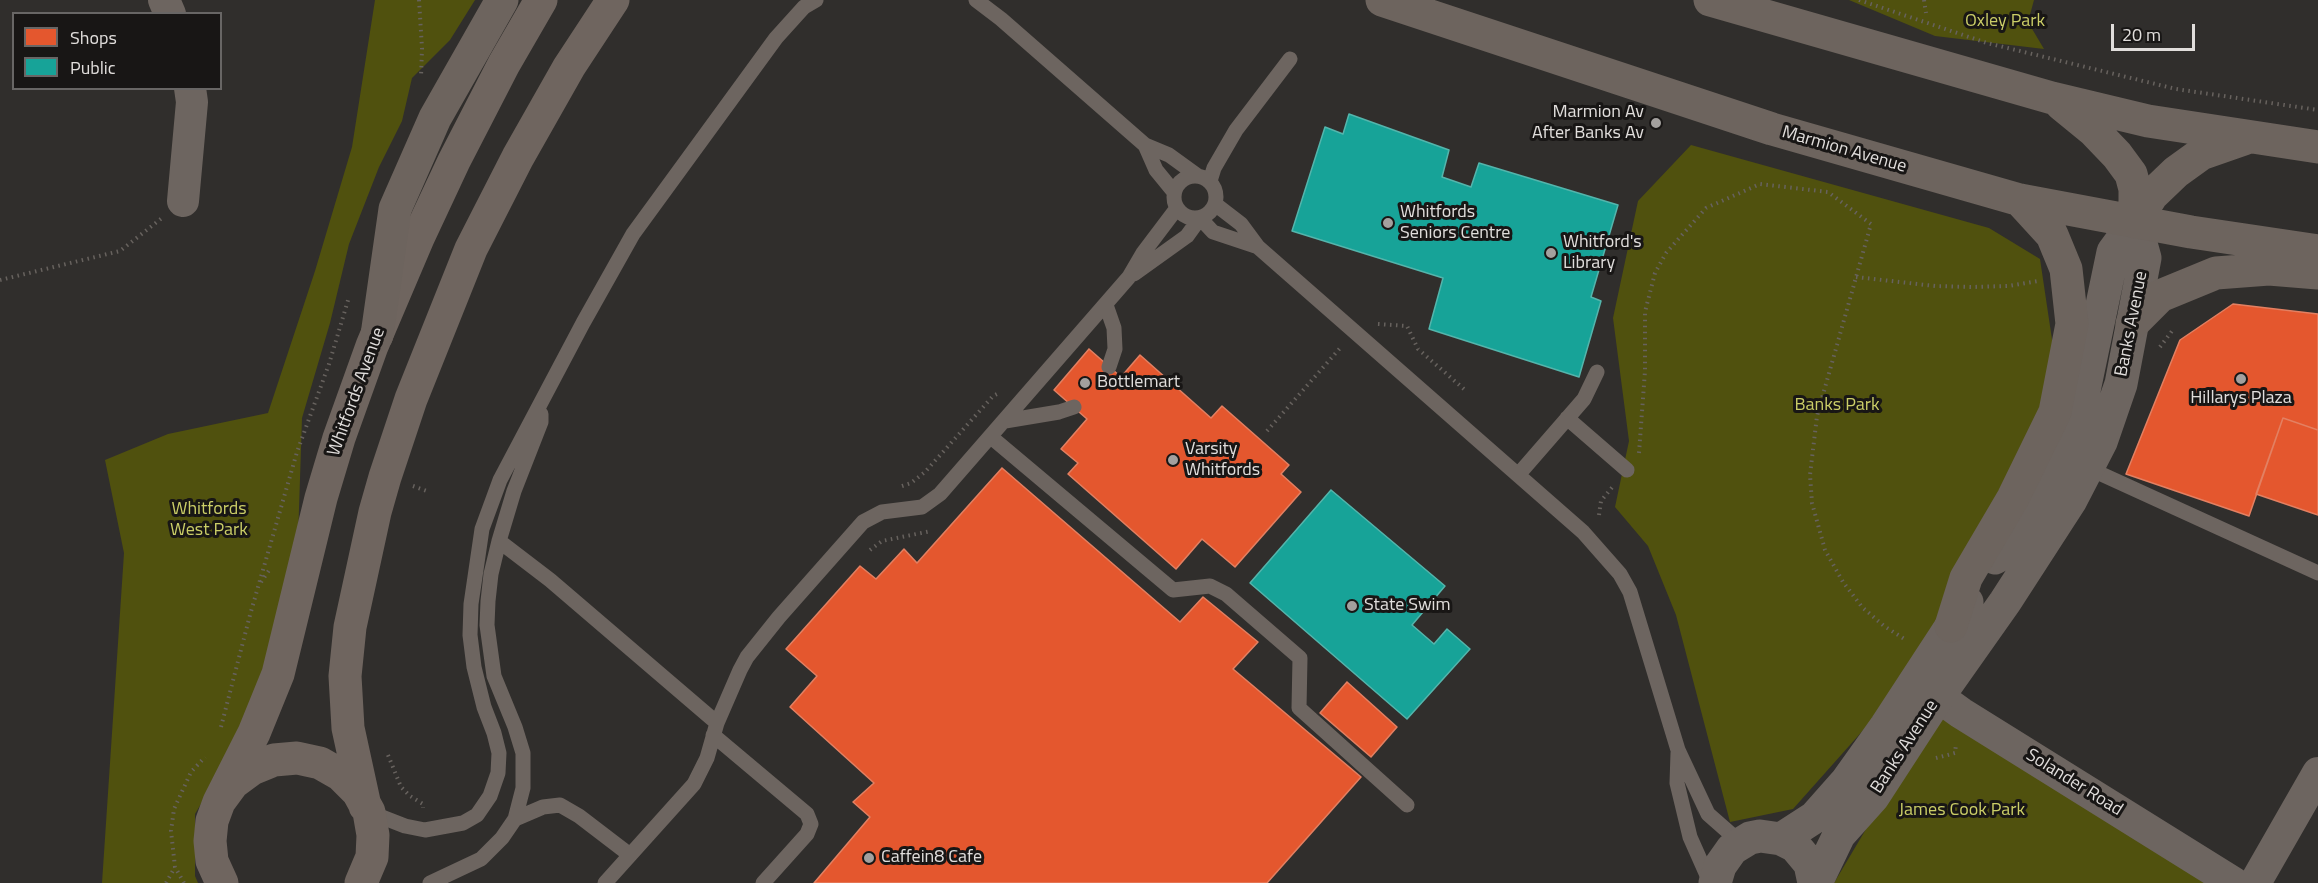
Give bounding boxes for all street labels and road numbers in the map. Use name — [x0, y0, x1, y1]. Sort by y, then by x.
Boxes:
street label: Marmion Avenue — [1779, 122, 1909, 178]
street label: Banks Avenue — [2111, 269, 2153, 379]
street label: Whitfords Avenue — [324, 325, 390, 459]
street label: Banks Avenue — [1867, 696, 1943, 798]
street label: Solander Road — [2022, 745, 2126, 821]

